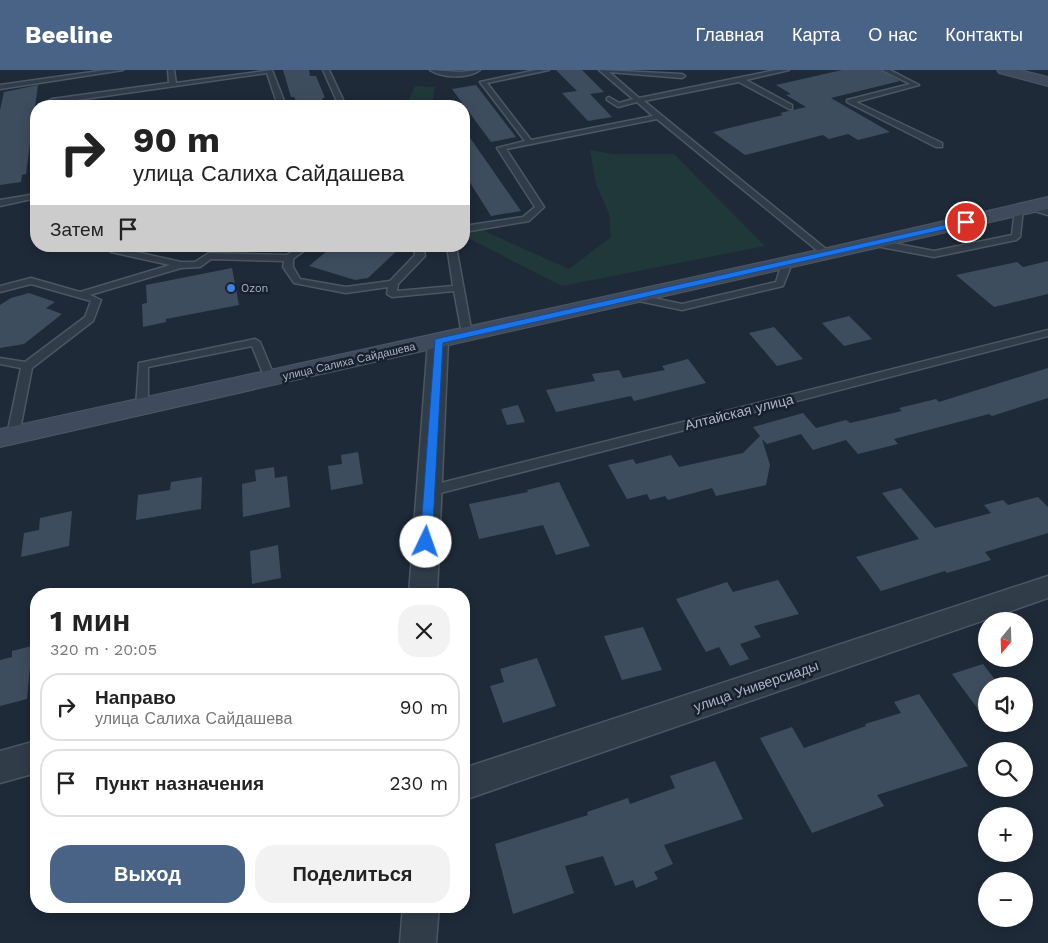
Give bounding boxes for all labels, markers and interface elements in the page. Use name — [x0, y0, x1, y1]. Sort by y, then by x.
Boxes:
text: Beeline — [25, 21, 113, 49]
text: Главная — [695, 24, 764, 45]
text: Карта — [792, 24, 840, 45]
text: О нас — [868, 24, 917, 45]
text: Контакты — [945, 24, 1023, 45]
text: 90 m — [133, 119, 220, 161]
icon: right — [50, 120, 115, 185]
text: улица Салиха Сайдашева — [133, 161, 404, 186]
pin — [945, 201, 987, 243]
icon: arrive — [952, 208, 980, 236]
icon: arrive — [114, 215, 142, 243]
text: Затем — [50, 218, 104, 241]
marker: Ozon — [225, 282, 237, 294]
place label: Ozon — [241, 282, 268, 295]
street label: улица Салиха Сайдашева — [282, 340, 418, 383]
street label: Алтайская улица — [683, 391, 795, 433]
position arrow — [399, 515, 451, 567]
text: 1 мин — [50, 603, 130, 638]
button: close — [398, 605, 450, 657]
north arrow — [978, 612, 1032, 668]
map controls — [978, 612, 1033, 927]
text: 320 m · 20:05 — [50, 640, 157, 659]
street label: улица Универсиады — [692, 657, 820, 715]
button: sound — [978, 677, 1033, 732]
text: Направо — [95, 686, 176, 709]
icon: right — [52, 693, 80, 721]
text: 90 m — [400, 696, 448, 719]
text: улица Салиха Сайдашева — [95, 709, 292, 728]
button: search — [978, 742, 1033, 797]
icon: arrive — [52, 769, 80, 797]
text: Пункт назначения — [95, 772, 264, 795]
text: 230 m — [389, 772, 448, 795]
button: + — [978, 807, 1033, 862]
button: Выход — [50, 845, 245, 903]
button: Поделиться — [255, 845, 450, 903]
button: − — [978, 872, 1033, 927]

